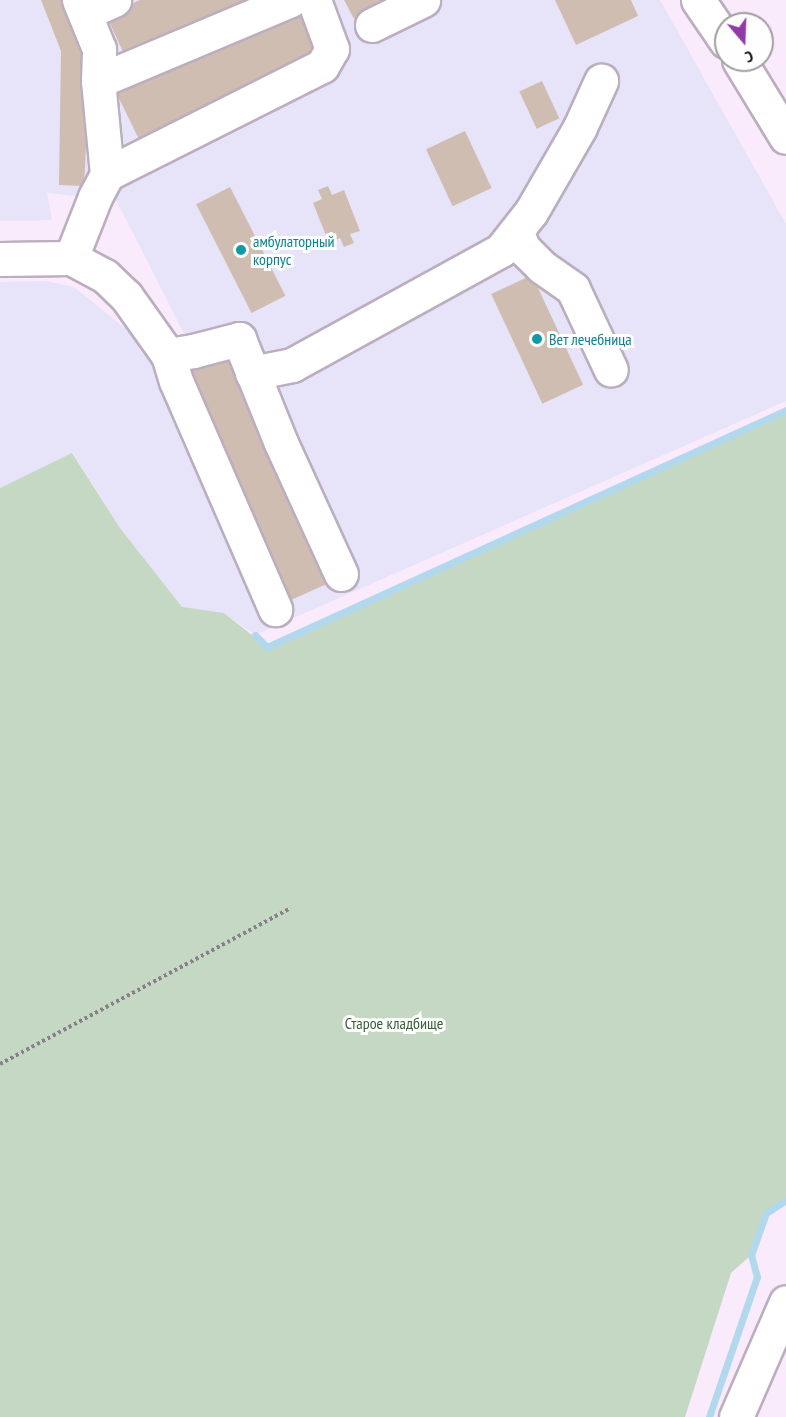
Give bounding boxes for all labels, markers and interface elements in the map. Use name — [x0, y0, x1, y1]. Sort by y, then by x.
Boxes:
north arrow — [714, 12, 774, 72]
text: С — [742, 46, 756, 68]
place label: амбулаторный корпус — [253, 231, 335, 269]
marker: амбулаторный корпус — [234, 243, 248, 257]
place label: Вет лечебница — [549, 329, 632, 349]
marker: Вет лечебница — [530, 332, 544, 346]
park label: Старое кладбище — [345, 1013, 443, 1033]

